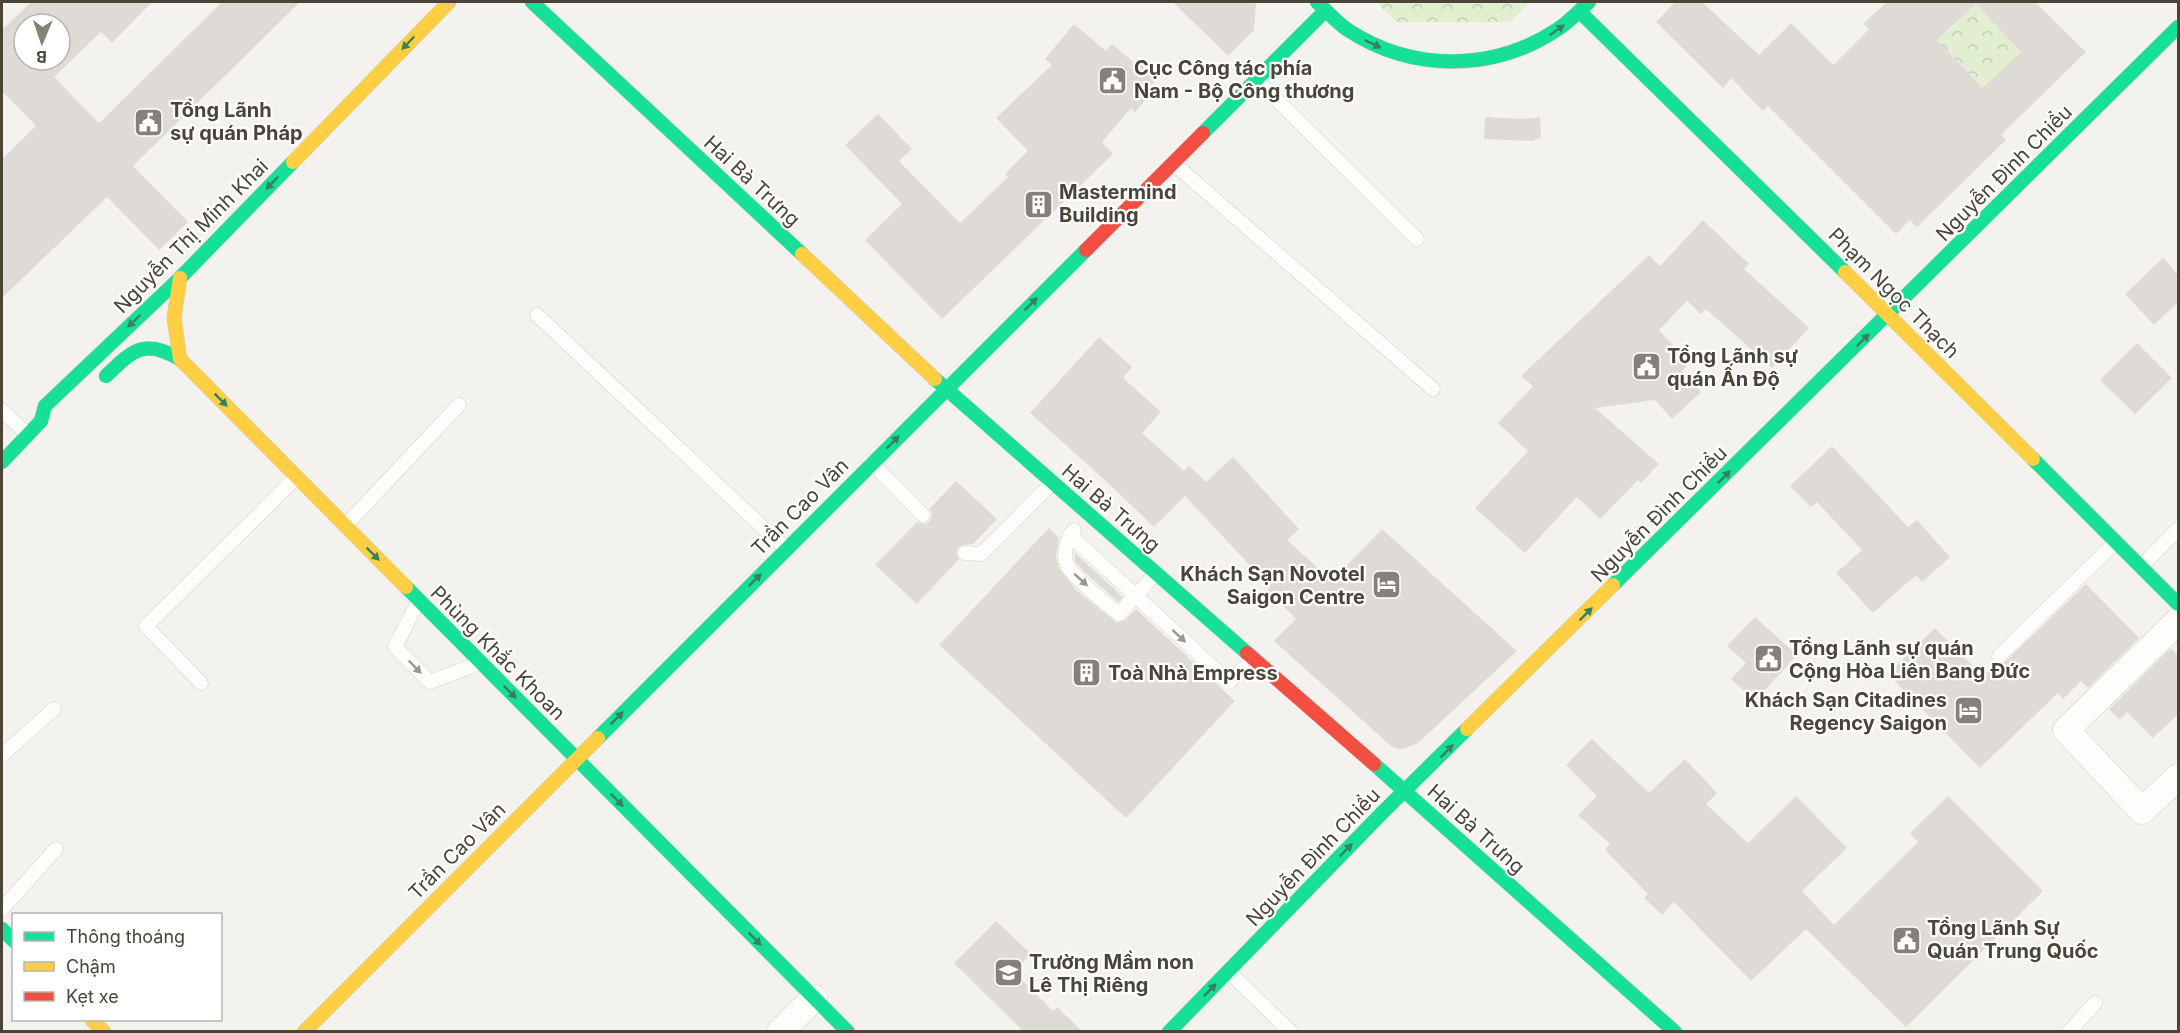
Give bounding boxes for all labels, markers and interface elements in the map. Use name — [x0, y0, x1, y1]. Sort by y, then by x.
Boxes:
north arrow — [12, 12, 72, 72]
one-way arrow — [1549, 24, 1565, 36]
one-way arrow — [402, 36, 416, 50]
one-way arrow — [1364, 40, 1381, 49]
text: B — [36, 47, 47, 67]
place label: Cục Công tác phía Nam - Bộ Công thương — [1134, 56, 1354, 103]
public building icon: Cục Công tác phía Nam - Bộ Công thương — [1097, 64, 1129, 96]
place label: Tổng Lãnh sự quán Pháp — [170, 98, 303, 145]
street label: Nguyễn Đình Chiểu — [1931, 100, 2077, 246]
public building icon: Tổng Lãnh sự quán Pháp — [133, 106, 165, 138]
street label: Hai Bà Trưng — [699, 131, 805, 231]
street label: Nguyễn Thị Minh Khai — [109, 154, 273, 318]
one-way arrow — [266, 175, 280, 189]
place label: Mastermind Building — [1059, 180, 1177, 227]
building icon: Mastermind Building — [1022, 188, 1054, 220]
street label: Phạm Ngọc Thạch — [1824, 223, 1964, 363]
one-way arrow — [1024, 298, 1038, 312]
one-way arrow — [127, 314, 142, 328]
one-way arrow — [1856, 333, 1871, 347]
place label: Tổng Lãnh sự quán Ấn Độ — [1667, 344, 1798, 391]
public building icon: Tổng Lãnh sự quán Ấn Độ — [1630, 351, 1662, 383]
one-way arrow — [213, 393, 227, 407]
one-way arrow — [886, 436, 900, 450]
street label: Nguyễn Đình Chiểu — [1586, 441, 1732, 587]
street label: Trần Cao Vân — [747, 454, 853, 560]
street label: Hai Bà Trưng — [1057, 459, 1165, 557]
one-way arrow — [1717, 470, 1732, 484]
one-way arrow — [365, 546, 379, 560]
place label: Khách Sạn Novotel Saigon Centre — [1180, 562, 1365, 609]
hotel icon: Khách Sạn Novotel Saigon Centre — [1370, 569, 1402, 601]
one-way arrow — [748, 573, 763, 587]
one-way arrow — [1073, 573, 1088, 587]
street label: Phùng Khắc Khoan — [426, 581, 570, 725]
one-way arrow — [1578, 607, 1592, 621]
one-way arrow — [1171, 629, 1186, 642]
place label: Tổng Lãnh sự quán Cộng Hòa Liên Bang Ðức — [1789, 636, 2030, 683]
public building icon: Tổng Lãnh sự quán Cộng Hòa Liên Bang Ðức — [1752, 643, 1784, 675]
building icon: Toà Nhà Empress — [1071, 657, 1103, 689]
one-way arrow — [407, 659, 421, 673]
place label: Toà Nhà Empress — [1108, 661, 1278, 685]
one-way arrow — [503, 685, 517, 700]
place label: Khách Sạn Citadines Regency Saigon — [1745, 688, 1947, 735]
hotel icon: Khách Sạn Citadines Regency Saigon — [1952, 695, 1984, 727]
one-way arrow — [610, 711, 624, 725]
one-way arrow — [1439, 744, 1453, 758]
street label: Hai Bà Trưng — [1423, 779, 1529, 879]
street label: Nguyễn Đình Chiểu — [1241, 783, 1385, 931]
one-way arrow — [610, 793, 624, 807]
street label: Trần Cao Vân — [404, 798, 510, 904]
one-way arrow — [1339, 843, 1353, 858]
legend — [12, 913, 222, 1021]
place label: Tổng Lãnh Sự Quán Trung Quốc — [1927, 916, 2098, 963]
public building icon: Tổng Lãnh Sự Quán Trung Quốc — [1890, 924, 1922, 956]
text: Thông thoáng — [66, 926, 185, 947]
one-way arrow — [747, 931, 761, 945]
place label: Trường Mầm non Lê Thị Riêng — [1029, 950, 1194, 997]
text: Chậm — [66, 956, 116, 977]
school or university icon: Trường Mầm non Lê Thị Riêng — [992, 957, 1024, 989]
one-way arrow — [1203, 984, 1217, 998]
text: Kẹt xe — [66, 986, 119, 1007]

